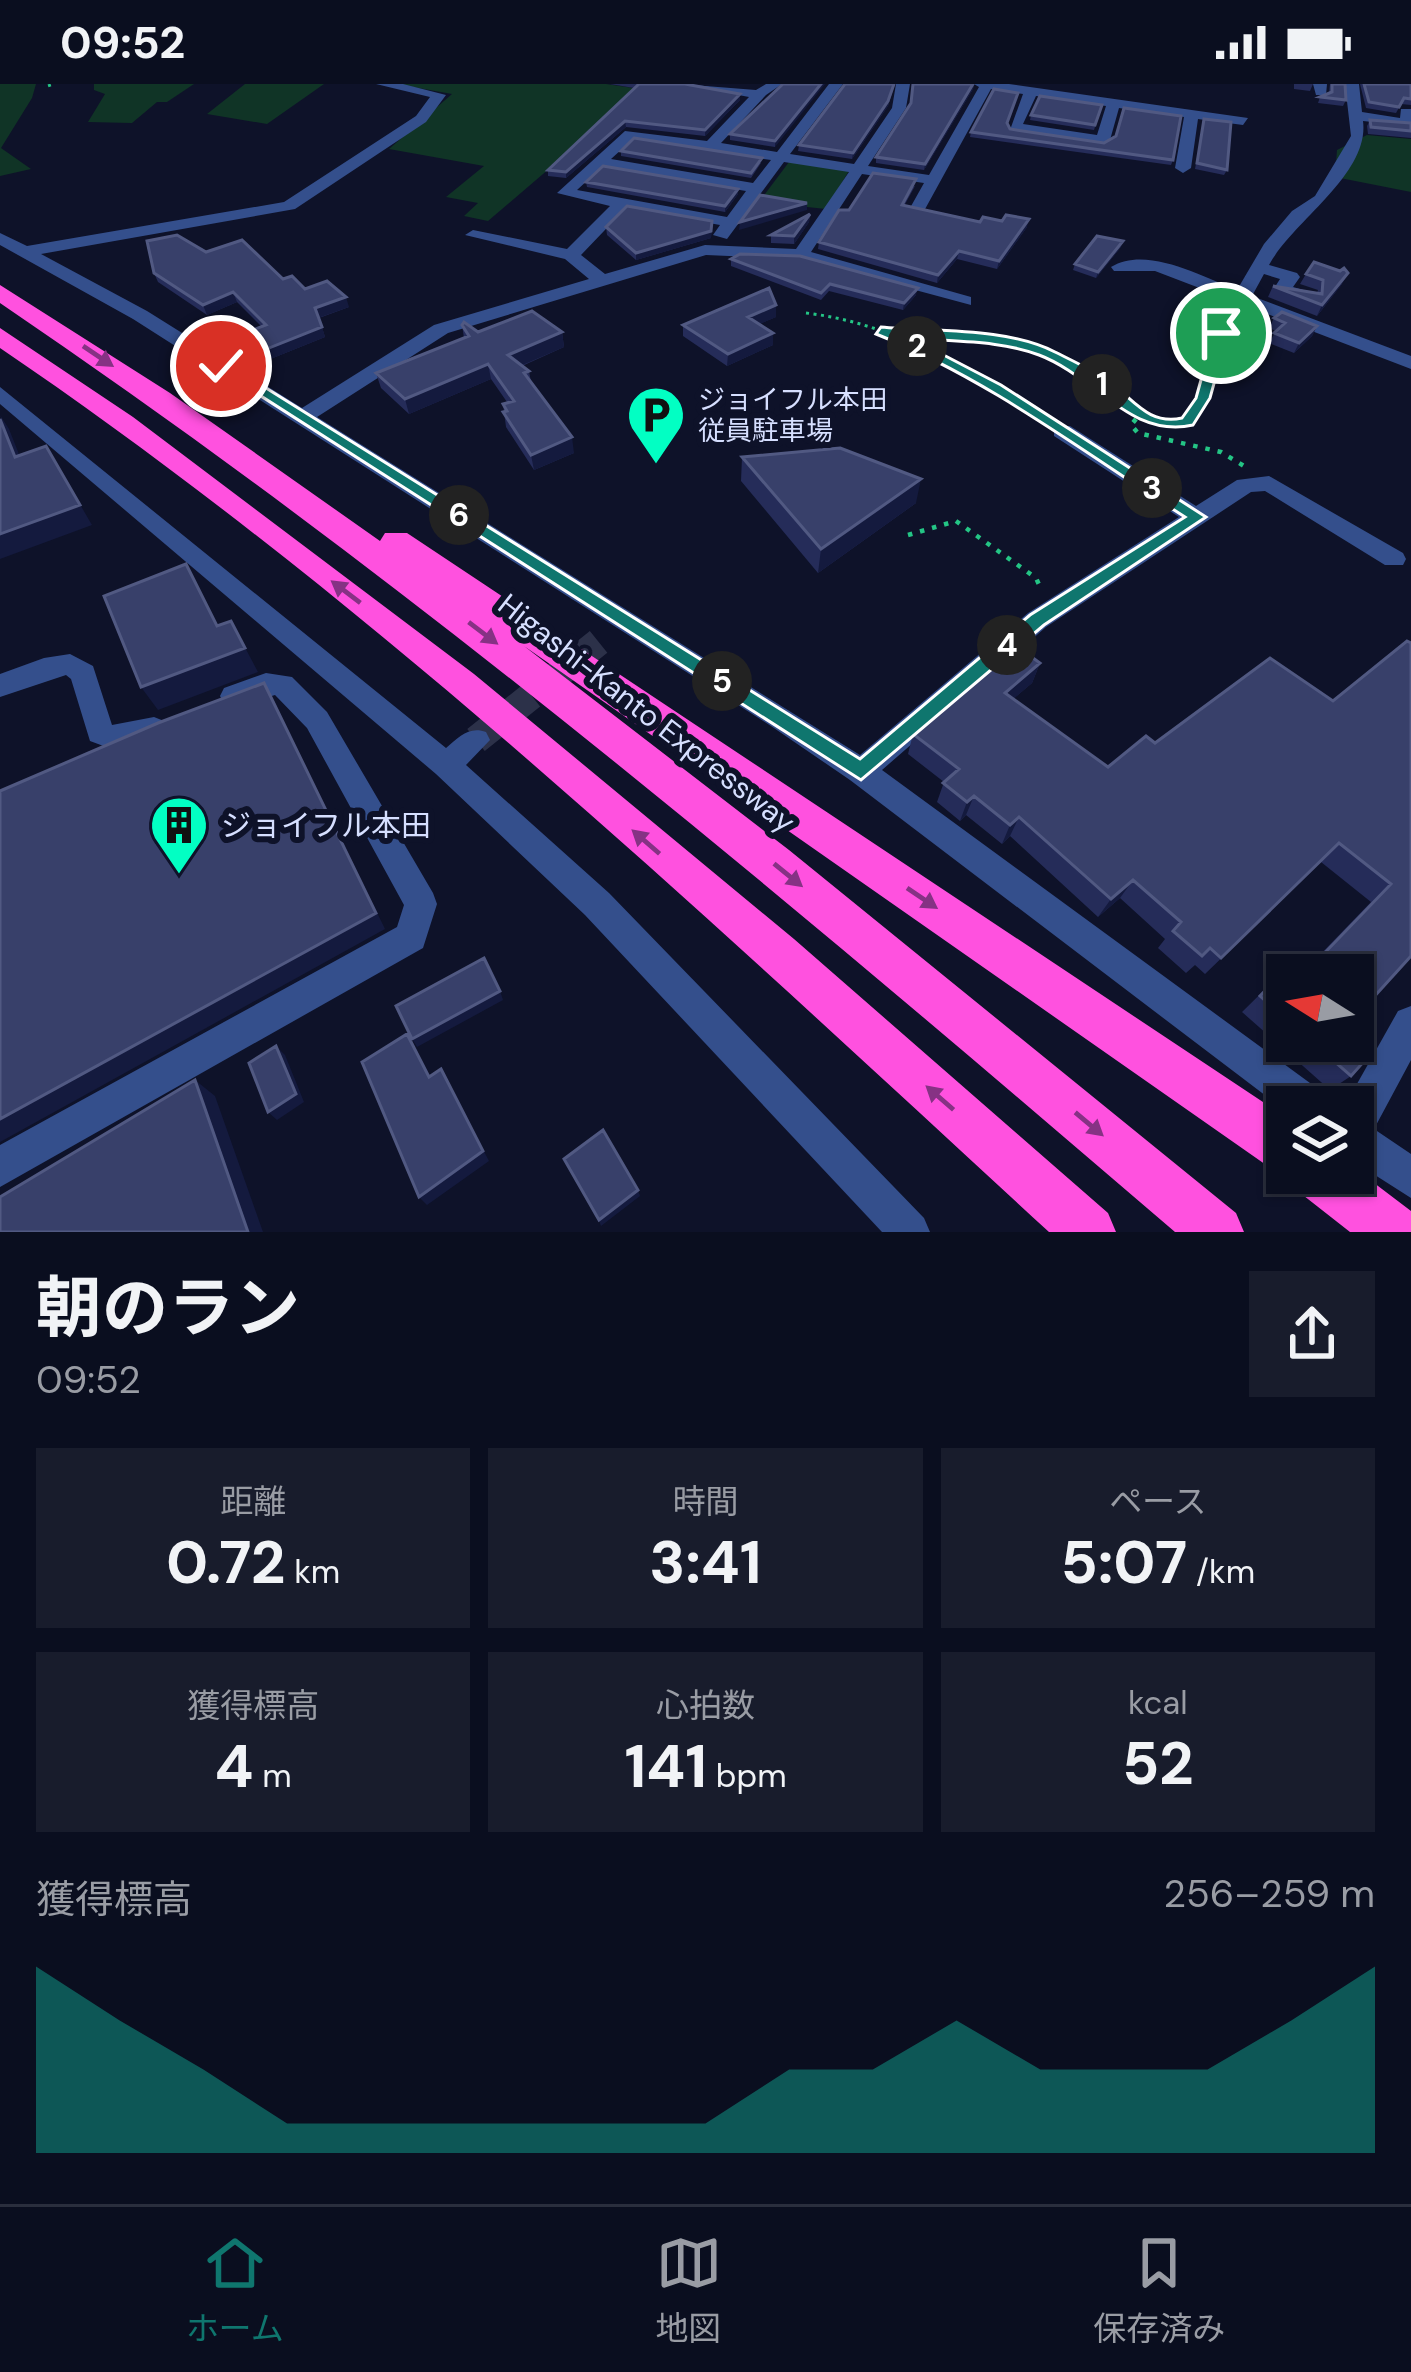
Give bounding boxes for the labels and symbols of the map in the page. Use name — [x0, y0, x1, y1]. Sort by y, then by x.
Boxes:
pin — [1170, 282, 1272, 384]
pin — [170, 315, 272, 417]
pin: 2 — [887, 316, 947, 376]
one-way arrow — [82, 344, 115, 367]
pin: 1 — [1072, 354, 1132, 414]
place label: ジョイフル本田 従員駐車場 — [698, 382, 887, 448]
parking icon: ジョイフル本田 従員駐車場 — [625, 384, 687, 466]
pin: 3 — [1122, 458, 1182, 518]
pin: 6 — [429, 485, 489, 545]
one-way arrow — [331, 580, 362, 605]
street label: Higashi-Kanto Expressway — [491, 585, 804, 841]
pin: 4 — [977, 615, 1037, 675]
one-way arrow — [467, 620, 498, 645]
pin: 5 — [692, 651, 752, 711]
building icon: ジョイフル本田 — [148, 794, 210, 876]
place label: ジョイフル本田 — [221, 806, 431, 845]
one-way arrow — [631, 829, 661, 855]
one-way arrow — [773, 862, 803, 888]
one-way arrow — [906, 886, 938, 909]
north arrow — [1266, 954, 1374, 1062]
one-way arrow — [925, 1085, 955, 1112]
one-way arrow — [1074, 1110, 1104, 1136]

